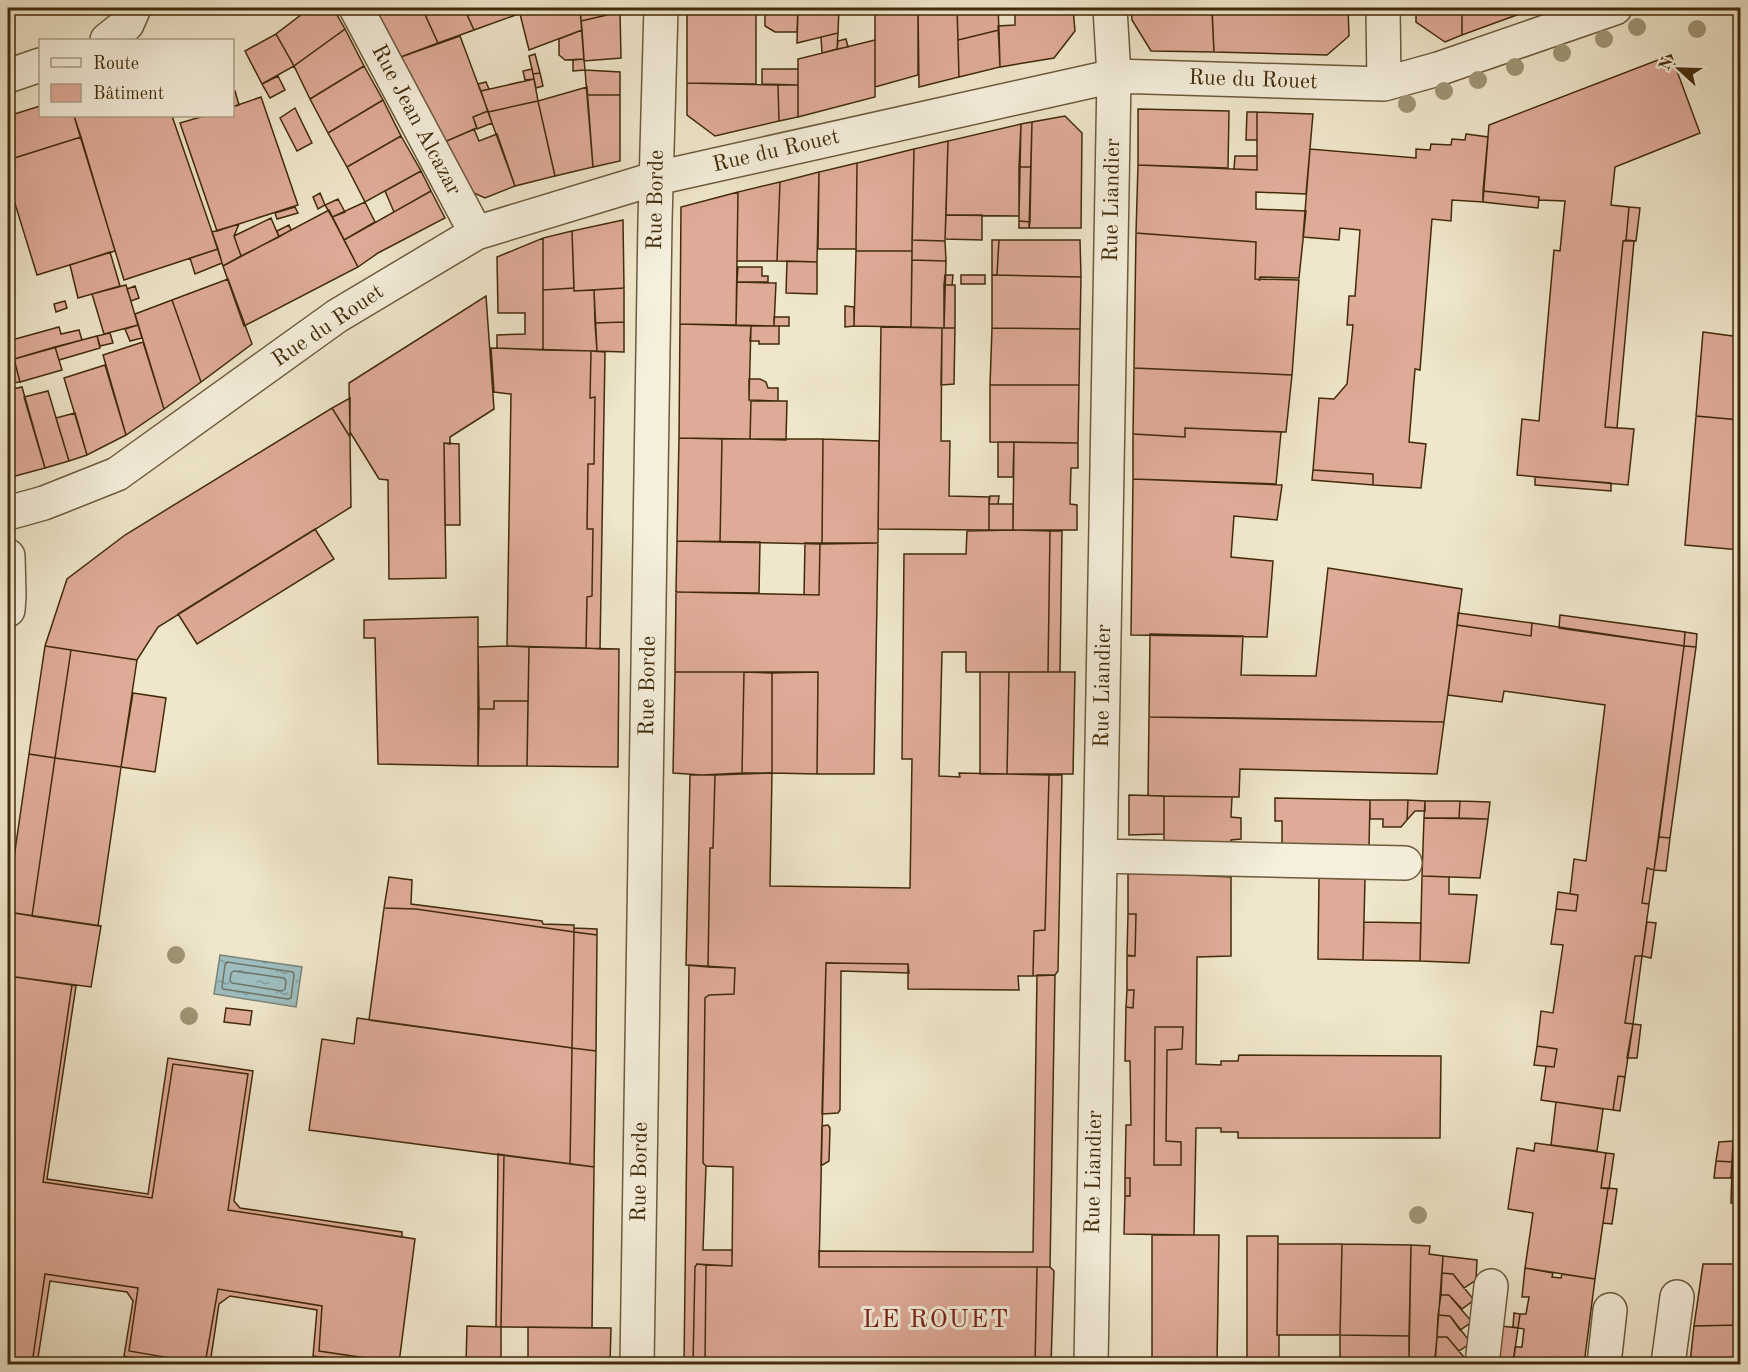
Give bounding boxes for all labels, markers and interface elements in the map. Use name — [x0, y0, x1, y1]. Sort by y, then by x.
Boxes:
legend — [39, 39, 234, 117]
north arrow — [1649, 39, 1709, 99]
street label: Rue Jean Alcazar — [367, 41, 465, 199]
text: Route — [93, 55, 139, 73]
text: N — [1657, 55, 1677, 73]
street label: Rue du Rouet — [1188, 67, 1318, 93]
text: Bâtiment — [93, 85, 164, 103]
street label: Rue du Rouet — [710, 126, 842, 176]
street label: Rue Liandier — [1100, 138, 1124, 262]
street label: Rue Borde — [644, 150, 668, 250]
street label: Rue du Rouet — [268, 281, 388, 371]
street label: Rue Liandier — [1091, 624, 1115, 748]
street label: Rue Borde — [636, 636, 660, 736]
street label: Rue Liandier — [1082, 1110, 1106, 1234]
street label: Rue Borde — [628, 1122, 652, 1222]
district label: LE ROUET — [862, 1307, 1010, 1333]

